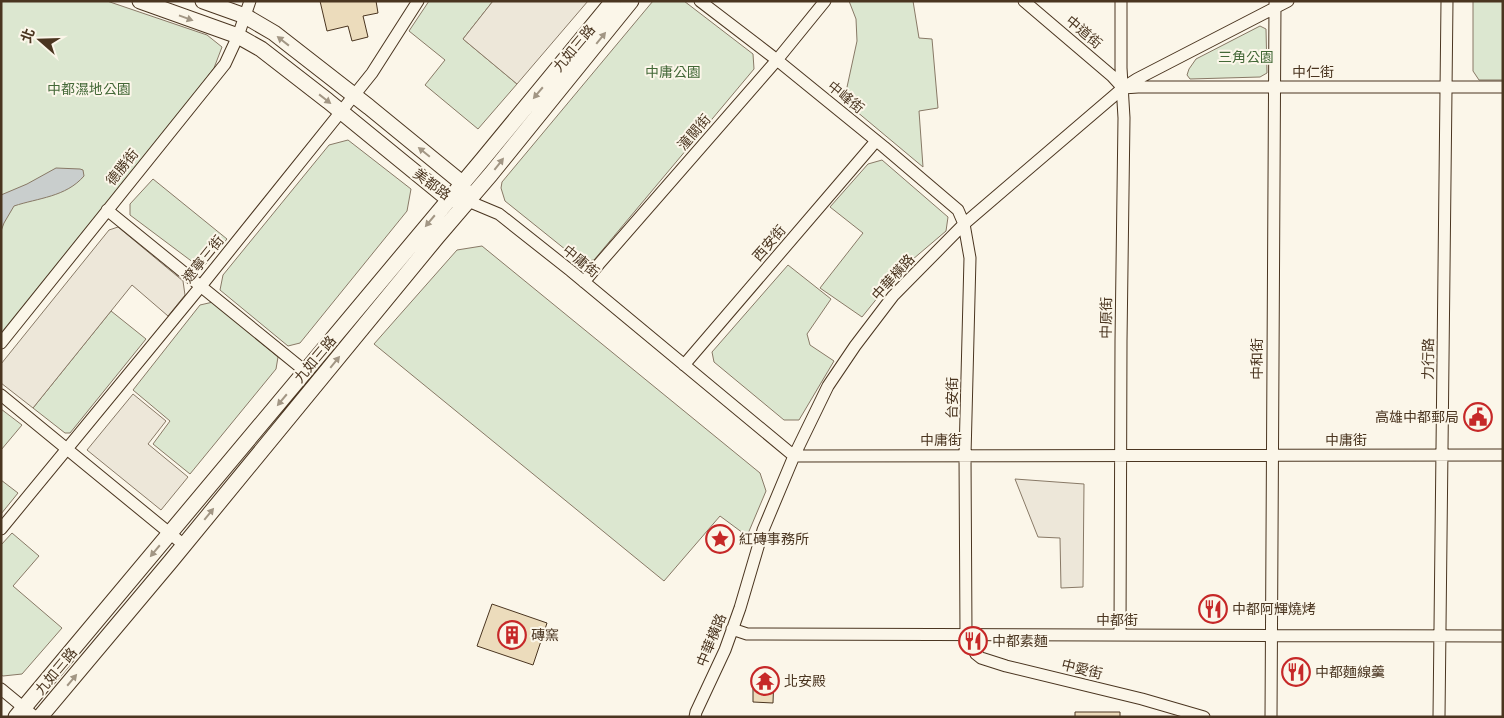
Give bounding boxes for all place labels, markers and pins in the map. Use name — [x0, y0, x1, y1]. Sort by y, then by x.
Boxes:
public building icon: 高雄中都郵局 — [1463, 402, 1493, 432]
place label: 高雄中都郵局 — [1375, 409, 1459, 425]
place icon: 紅磚事務所 — [705, 524, 735, 554]
place label: 紅磚事務所 — [739, 531, 809, 547]
restaurant icon: 中都阿輝燒烤 — [1198, 594, 1228, 624]
place label: 中都阿輝燒烤 — [1232, 601, 1316, 617]
building icon: 磚窯 — [497, 620, 527, 650]
restaurant icon: 中都素麵 — [958, 626, 988, 656]
place label: 磚窯 — [531, 627, 559, 643]
place label: 中都素麵 — [992, 633, 1048, 649]
restaurant icon: 中都麵線羹 — [1281, 657, 1311, 687]
place label: 中都麵線羹 — [1315, 664, 1385, 680]
temple icon: 北安殿 — [750, 666, 780, 696]
place label: 北安殿 — [784, 673, 826, 689]

